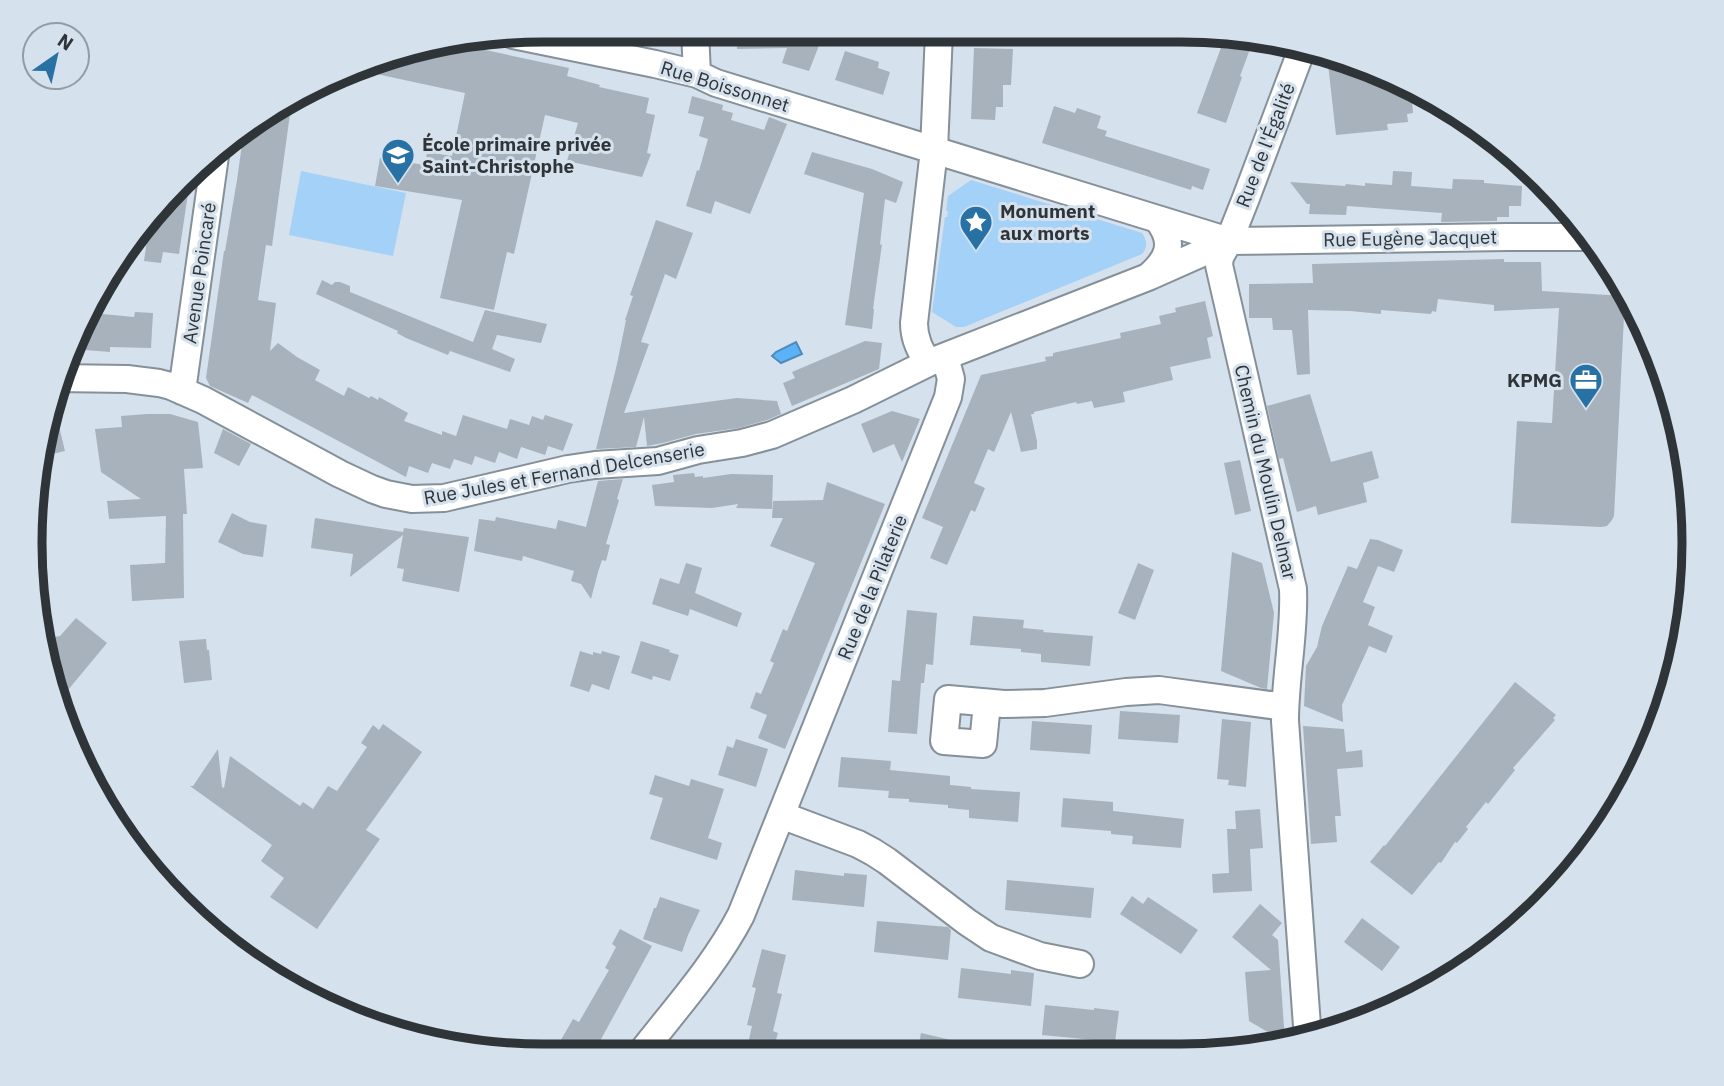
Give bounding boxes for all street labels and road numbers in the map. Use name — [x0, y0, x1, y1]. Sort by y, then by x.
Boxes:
street label: Rue Boissonnet — [658, 55, 792, 117]
street label: Rue de l'Égalité — [1230, 79, 1300, 211]
street label: Avenue Poincaré — [177, 201, 221, 345]
street label: Rue Eugène Jacquet — [1323, 224, 1497, 252]
street label: Chemin du Moulin Delmar — [1230, 362, 1302, 582]
street label: Rue Jules et Fernand Delcenserie — [422, 436, 706, 510]
street label: Rue de la Pilaterie — [832, 511, 912, 663]

